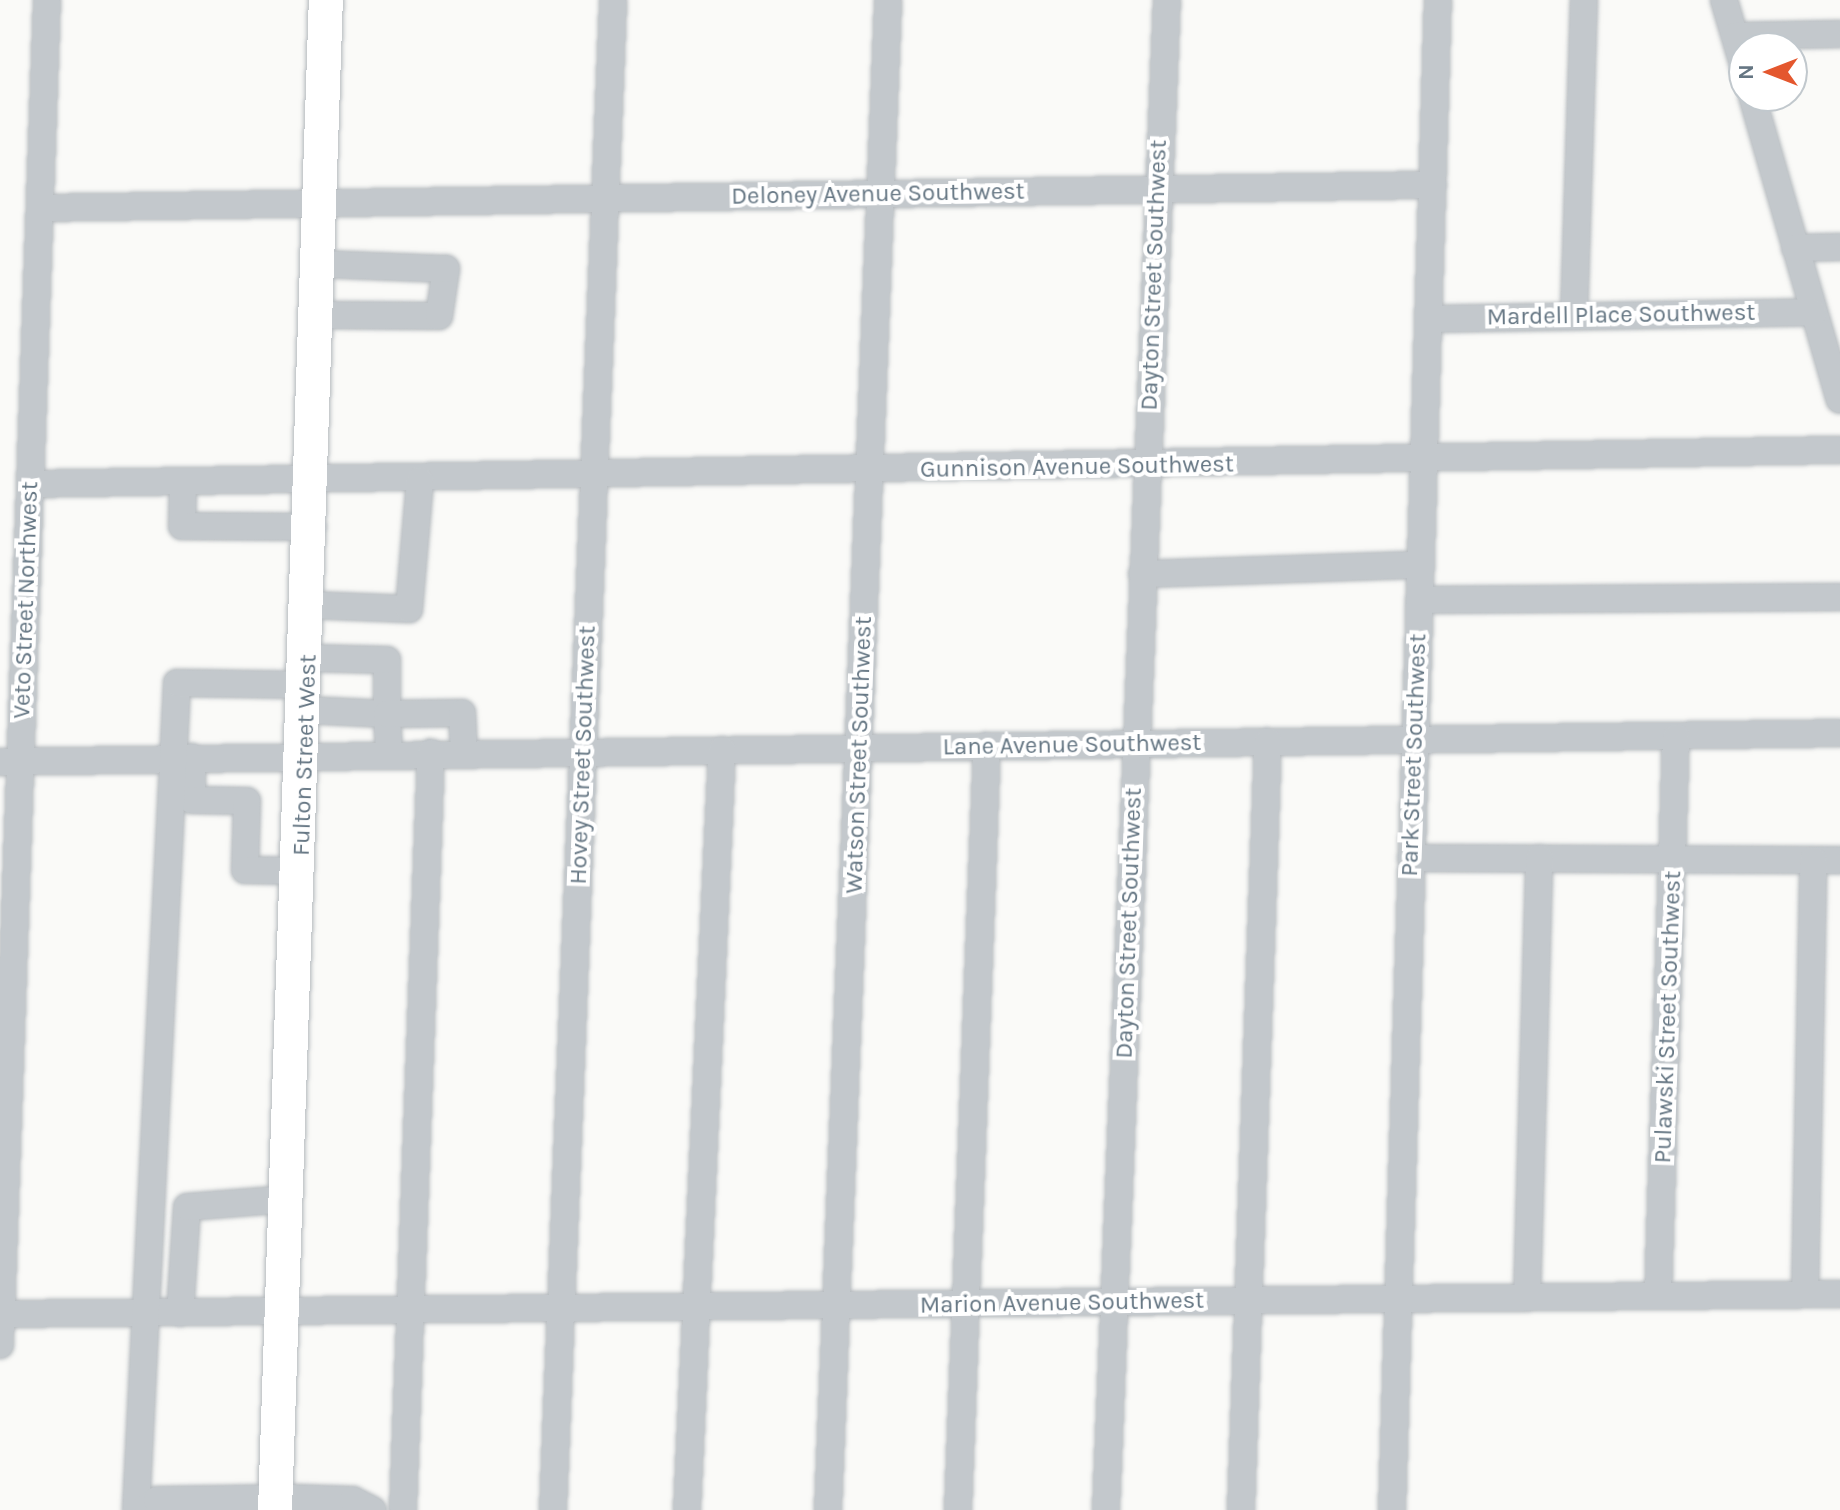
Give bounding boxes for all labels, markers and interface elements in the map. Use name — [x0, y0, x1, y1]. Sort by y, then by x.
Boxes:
north arrow — [1728, 32, 1808, 112]
text: N — [1733, 64, 1759, 80]
street label: Dayton Street Southwest — [1135, 139, 1173, 411]
street label: Deloney Avenue Southwest — [731, 177, 1025, 211]
street label: Mardell Place Southwest — [1487, 298, 1755, 332]
street label: Gunnison Avenue Southwest — [920, 450, 1234, 484]
street label: Veto Street Northwest — [7, 481, 45, 719]
street label: Watson Street Southwest — [840, 616, 878, 894]
street label: Hovey Street Southwest — [564, 625, 602, 885]
street label: Park Street Southwest — [1395, 633, 1433, 877]
street label: Fulton Street West — [287, 654, 323, 856]
street label: Lane Avenue Southwest — [942, 728, 1202, 762]
street label: Dayton Street Southwest — [1110, 787, 1148, 1059]
street label: Pulawski Street Southwest — [1649, 870, 1687, 1164]
street label: Marion Avenue Southwest — [920, 1286, 1204, 1320]

